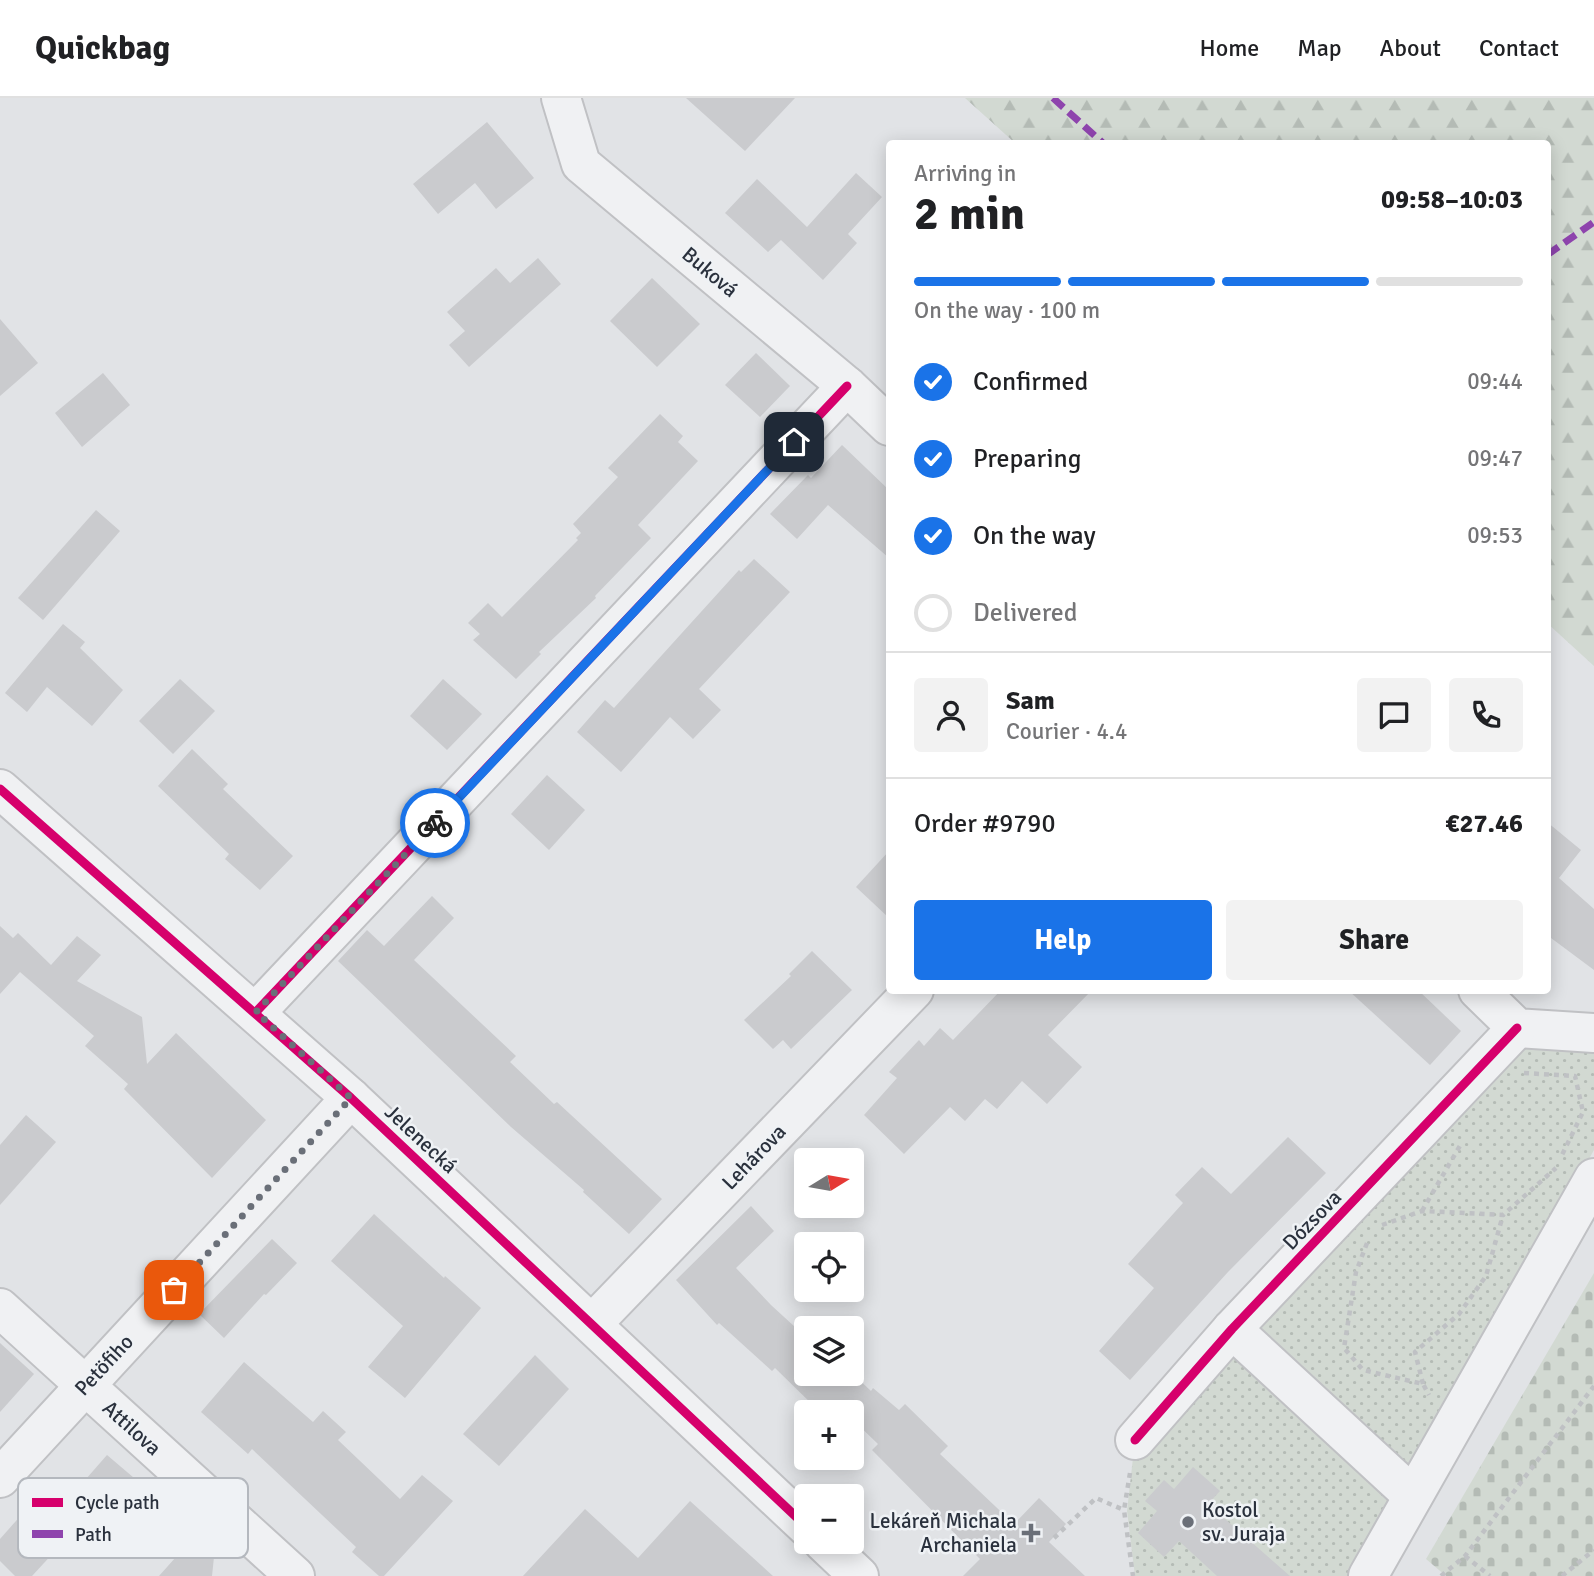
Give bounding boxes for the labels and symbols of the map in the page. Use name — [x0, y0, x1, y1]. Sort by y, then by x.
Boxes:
street label: Buková — [677, 241, 743, 303]
pin — [764, 412, 824, 472]
courier — [400, 788, 470, 858]
street label: Jelenecká — [379, 1099, 463, 1179]
street label: Lehárova — [716, 1119, 792, 1195]
north arrow — [794, 1148, 864, 1218]
street label: Dózsova — [1277, 1184, 1347, 1256]
pin — [144, 1260, 204, 1320]
street label: Petöfiho — [69, 1329, 139, 1401]
street label: Attilova — [97, 1395, 167, 1461]
legend — [18, 1478, 248, 1558]
text: Cycle path — [75, 1491, 160, 1515]
place label: Kostol sv. Juraja — [1202, 1497, 1285, 1547]
place label: Lekáreň Michala Archaniela — [869, 1508, 1017, 1558]
marker: Kostol sv. Juraja — [1180, 1514, 1196, 1530]
text: Path — [75, 1523, 112, 1547]
marker: Lekáreň Michala Archaniela — [1023, 1525, 1039, 1541]

